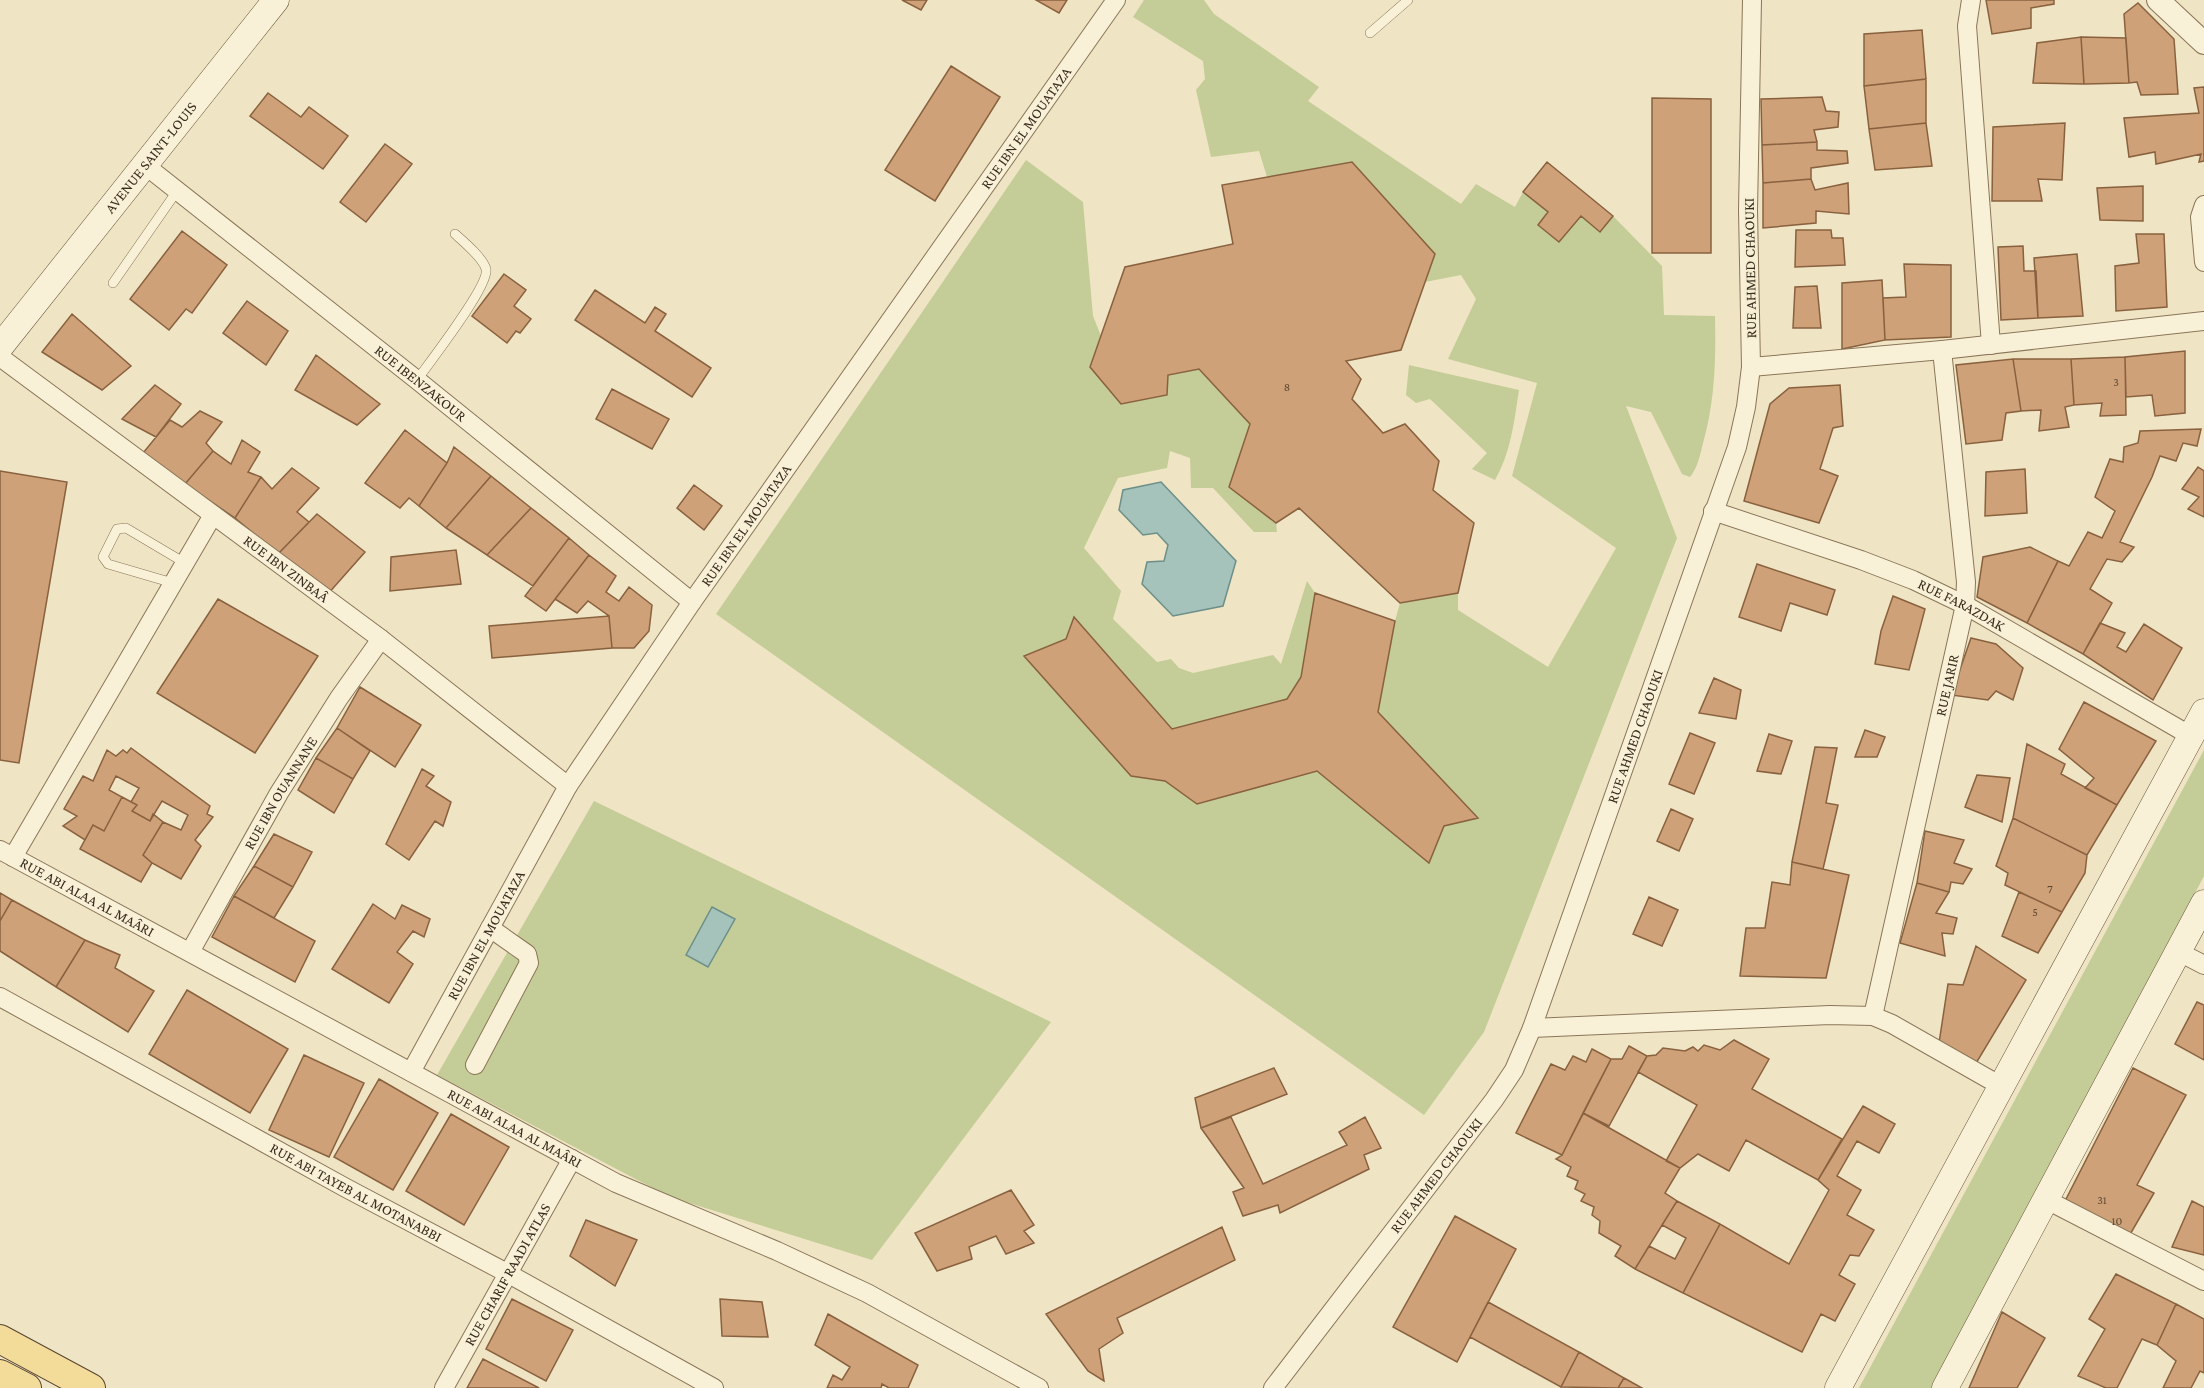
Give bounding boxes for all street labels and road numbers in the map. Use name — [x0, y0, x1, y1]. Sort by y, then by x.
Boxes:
street label: RUE IBN EL MOUATAZA — [978, 64, 1075, 192]
street label: AVENUE SAINT-LOUIS — [102, 99, 200, 216]
street label: RUE AHMED CHAOUKI — [1741, 198, 1759, 338]
street label: RUE IBENZAKOUR — [372, 342, 470, 425]
street label: RUE IBN EL MOUATAZA — [698, 461, 795, 589]
street label: RUE IBN ZINBAÂ — [241, 532, 332, 606]
street label: RUE FARAZDAK — [1915, 576, 2008, 634]
street label: RUE JARIR — [1932, 652, 1962, 718]
street label: RUE AHMED CHAOUKI — [1604, 667, 1666, 805]
street label: RUE IBN OUANNANE — [241, 734, 321, 852]
street label: RUE ABI ALAA AL MAÂRI — [17, 854, 157, 940]
street label: RUE IBN EL MOUATAZA — [444, 867, 528, 1003]
street label: RUE ABI ALAA AL MAÂRI — [445, 1085, 584, 1171]
street label: RUE AHMED CHAOUKI — [1387, 1115, 1485, 1236]
street label: RUE ABI TAYEB AL MOTANABBI — [267, 1140, 444, 1245]
street label: RUE CHARIF RAADI ATLAS — [461, 1201, 554, 1349]

